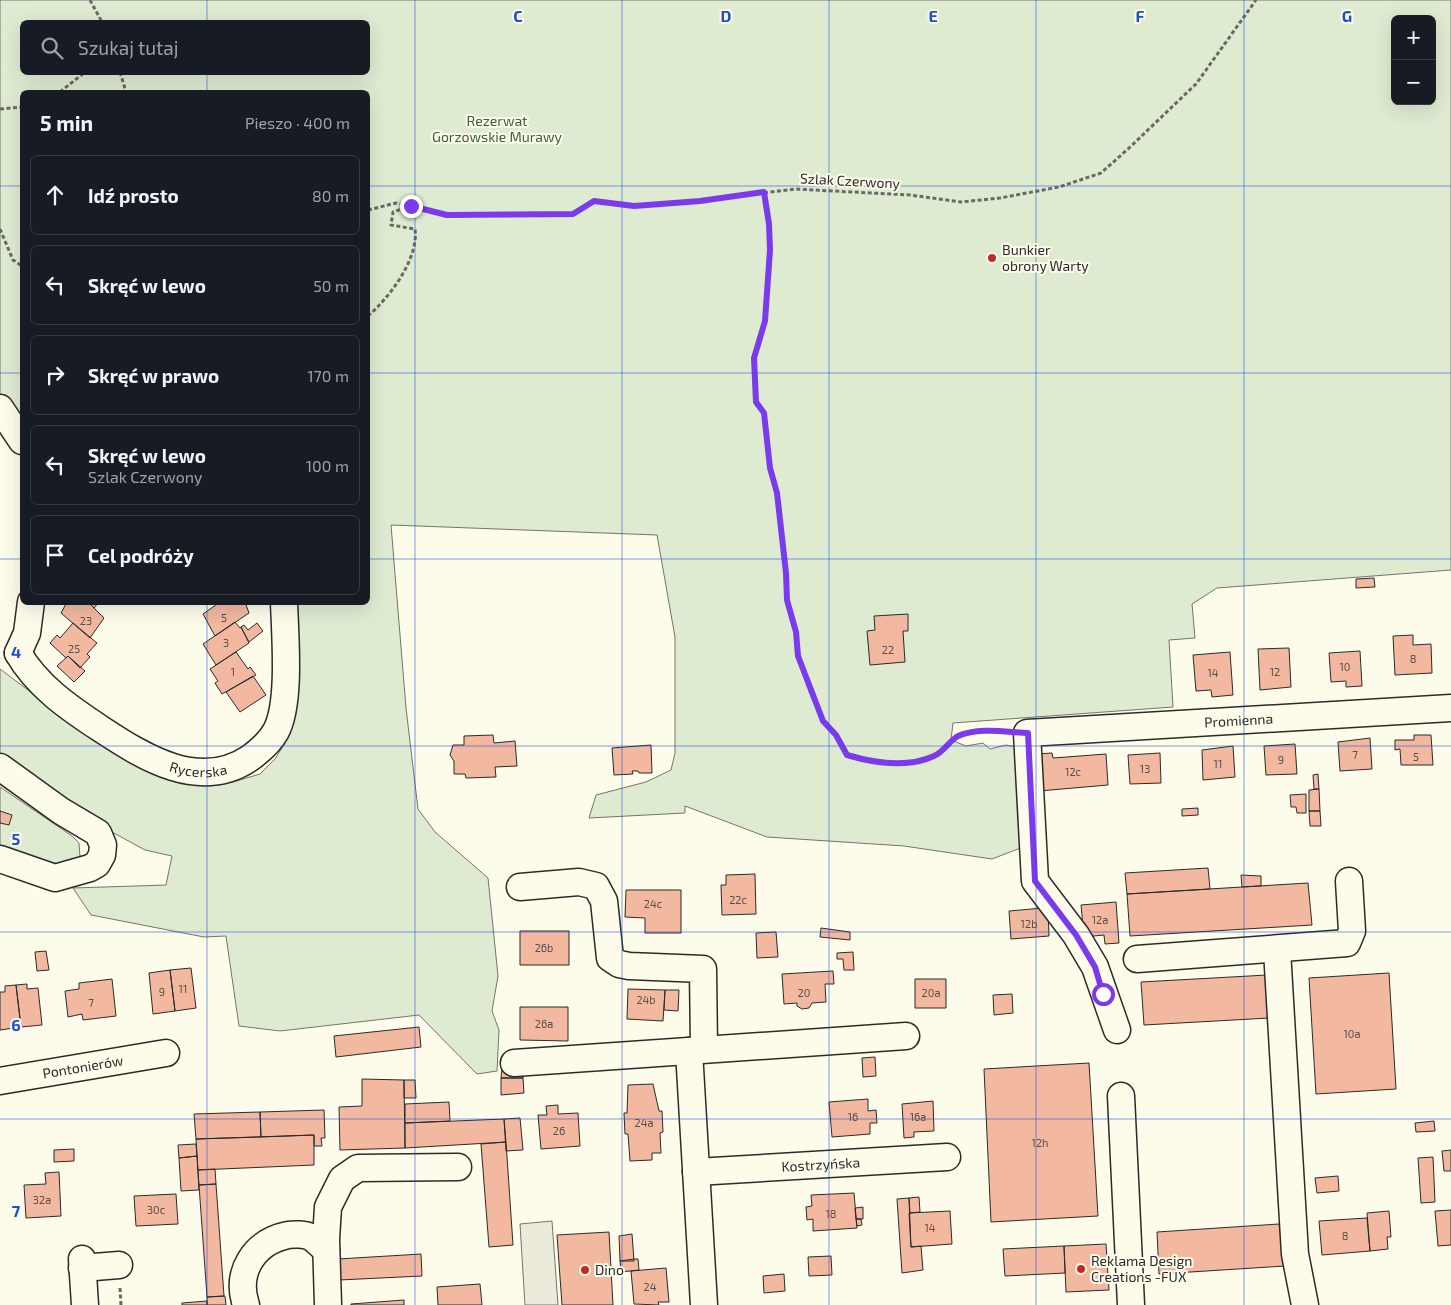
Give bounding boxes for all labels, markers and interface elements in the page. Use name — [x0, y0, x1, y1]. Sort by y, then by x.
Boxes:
text: C — [513, 6, 523, 25]
text: D — [721, 6, 732, 25]
text: E — [928, 6, 938, 25]
text: F — [1136, 6, 1145, 25]
text: G — [1342, 6, 1352, 25]
map controls — [1391, 15, 1436, 105]
button: + — [1391, 15, 1436, 60]
search box — [20, 20, 370, 75]
icon: search — [38, 34, 66, 62]
text: Szukaj tutaj — [78, 36, 178, 59]
button: − — [1391, 60, 1436, 105]
text: 5 min — [40, 110, 93, 135]
park label: Rezerwat Gorzowskie Murawy — [432, 112, 562, 145]
text: Pieszo · 400 m — [245, 113, 350, 132]
street label: Szlak Czerwony — [800, 169, 901, 192]
icon: ahead — [41, 181, 69, 209]
text: Idź prosto — [88, 184, 179, 207]
text: 80 m — [312, 186, 349, 205]
route end — [400, 195, 423, 218]
place label: Bunkier obrony Warty — [1002, 241, 1089, 274]
marker: Bunkier obrony Warty — [986, 252, 998, 264]
icon: left — [41, 271, 69, 299]
text: Skręć w lewo — [88, 274, 206, 297]
text: 50 m — [313, 276, 349, 295]
icon: right — [41, 361, 69, 389]
text: Skręć w prawo — [88, 364, 219, 387]
text: 170 m — [307, 366, 349, 385]
text: Skręć w lewo — [88, 444, 206, 467]
icon: left — [41, 451, 69, 479]
text: 100 m — [306, 456, 349, 475]
text: Szlak Czerwony — [88, 467, 202, 486]
icon: arrive — [41, 541, 69, 569]
text: Cel podróży — [88, 544, 194, 567]
house number: 5 — [221, 611, 227, 624]
house number: 23 — [80, 614, 92, 627]
house number: 3 — [223, 636, 229, 649]
text: 4 — [11, 642, 21, 661]
house number: 25 — [68, 642, 80, 655]
house number: 22 — [882, 643, 894, 656]
house number: 8 — [1410, 652, 1416, 665]
house number: 10 — [1339, 660, 1351, 673]
house number: 1 — [231, 665, 235, 678]
house number: 12 — [1270, 665, 1280, 678]
house number: 14 — [1207, 666, 1219, 679]
street label: Promienna — [1204, 710, 1274, 731]
house number: 7 — [1352, 748, 1358, 761]
house number: 5 — [1413, 750, 1419, 763]
house number: 9 — [1278, 753, 1284, 766]
house number: 11 — [1214, 757, 1222, 770]
street label: Rycerska — [168, 758, 229, 780]
house number: 13 — [1140, 762, 1150, 775]
house number: 12c — [1065, 765, 1081, 778]
text: 5 — [12, 829, 21, 848]
house number: 22c — [729, 893, 747, 906]
house number: 24c — [644, 897, 662, 910]
house number: 12a — [1092, 913, 1108, 926]
house number: 12b — [1021, 917, 1037, 930]
house number: 26b — [535, 941, 553, 954]
house number: 11 — [179, 982, 187, 995]
route start — [1092, 983, 1115, 1006]
house number: 9 — [159, 985, 165, 998]
house number: 20 — [798, 986, 810, 999]
house number: 20a — [922, 986, 940, 999]
house number: 24b — [636, 993, 656, 1006]
house number: 7 — [88, 996, 94, 1009]
text: 6 — [11, 1015, 21, 1034]
house number: 26a — [535, 1017, 553, 1030]
house number: 10a — [1343, 1027, 1361, 1040]
street label: Pontonierów — [41, 1051, 125, 1082]
house number: 16 — [848, 1110, 858, 1123]
house number: 16a — [910, 1110, 926, 1123]
house number: 24a — [635, 1116, 654, 1129]
house number: 26 — [553, 1124, 565, 1137]
house number: 12h — [1032, 1136, 1048, 1149]
street label: Kostrzyńska — [781, 1153, 861, 1175]
house number: 32a — [33, 1193, 51, 1206]
text: 7 — [12, 1201, 21, 1220]
house number: 30c — [147, 1203, 165, 1216]
house number: 18 — [825, 1207, 837, 1220]
house number: 14 — [924, 1221, 936, 1234]
house number: 8 — [1342, 1229, 1348, 1242]
place label: Reklama Design Creations -FUX — [1091, 1252, 1193, 1285]
place label: Dino — [595, 1261, 624, 1278]
marker: Reklama Design Creations -FUX — [1075, 1263, 1087, 1275]
marker: Dino — [579, 1264, 591, 1276]
house number: 24 — [644, 1280, 657, 1293]

